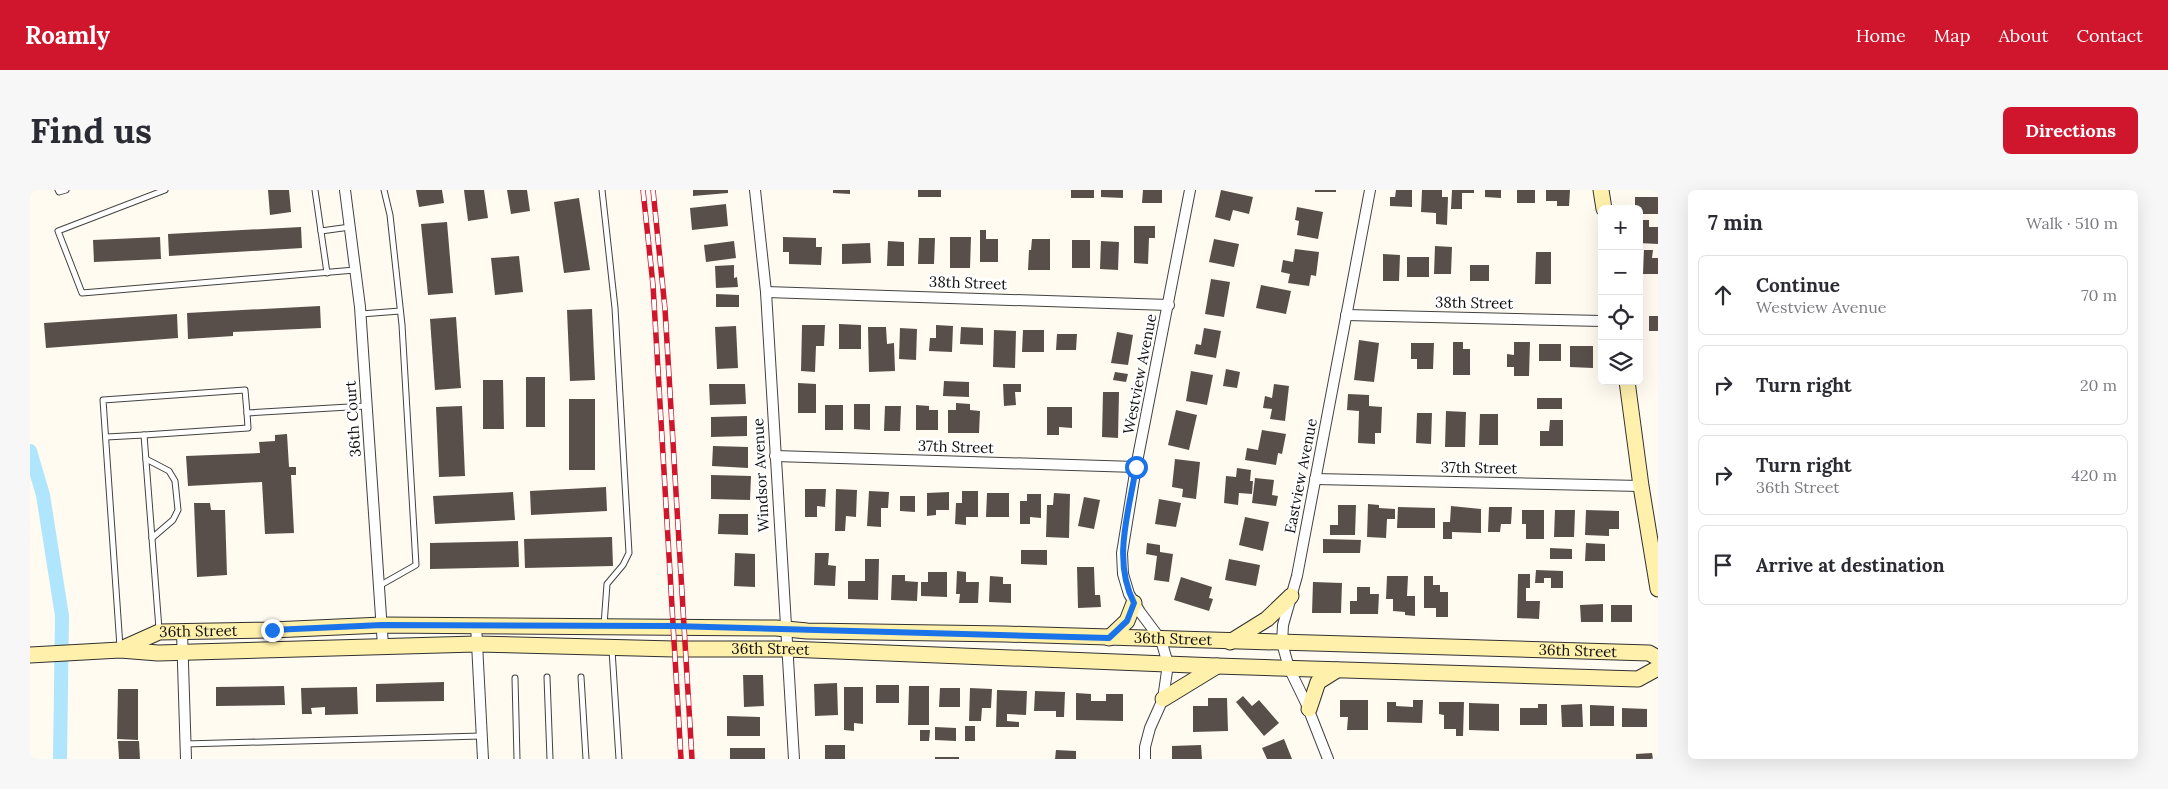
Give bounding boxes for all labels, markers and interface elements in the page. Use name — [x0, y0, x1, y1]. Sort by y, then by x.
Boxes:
text: Roamly — [25, 20, 110, 51]
text: Home — [1856, 24, 1906, 47]
text: Map — [1934, 24, 1970, 47]
text: About — [1998, 24, 2048, 47]
text: Contact — [2076, 24, 2143, 47]
button: Directions — [2003, 107, 2138, 154]
text: Find us — [30, 108, 152, 153]
map controls — [1598, 205, 1643, 385]
button: + — [1598, 205, 1643, 250]
text: 7 min — [1708, 209, 1763, 236]
text: Walk · 510 m — [2026, 213, 2118, 233]
button: − — [1598, 250, 1643, 295]
street label: 38th Street — [929, 272, 1008, 293]
text: Continue — [1756, 273, 1840, 297]
icon: ahead — [1709, 281, 1737, 309]
text: 70 m — [2081, 285, 2117, 305]
street label: 38th Street — [1435, 292, 1513, 313]
button: locate — [1598, 295, 1643, 340]
text: Westview Avenue — [1756, 297, 1886, 317]
street label: Westview Avenue — [1119, 312, 1160, 436]
button: layers — [1598, 340, 1643, 385]
icon: right — [1709, 371, 1737, 399]
text: Turn right — [1756, 373, 1852, 397]
text: 20 m — [2080, 375, 2117, 395]
street label: 36th Court — [340, 380, 365, 458]
street label: Eastview Avenue — [1280, 417, 1321, 535]
street label: Windsor Avenue — [748, 418, 773, 532]
street label: 37th Street — [918, 436, 995, 457]
text: Turn right — [1756, 453, 1852, 477]
route start — [1125, 456, 1148, 479]
street label: 37th Street — [1441, 457, 1517, 478]
icon: right — [1709, 461, 1737, 489]
text: 420 m — [2071, 465, 2117, 485]
text: 36th Street — [1756, 477, 1840, 497]
icon: arrive — [1709, 551, 1737, 579]
text: Arrive at destination — [1756, 553, 1945, 577]
route end — [261, 619, 284, 642]
street label: 36th Street — [159, 621, 238, 641]
street label: 36th Street — [1134, 628, 1213, 649]
street label: 36th Street — [731, 639, 810, 659]
street label: 36th Street — [1538, 640, 1617, 661]

